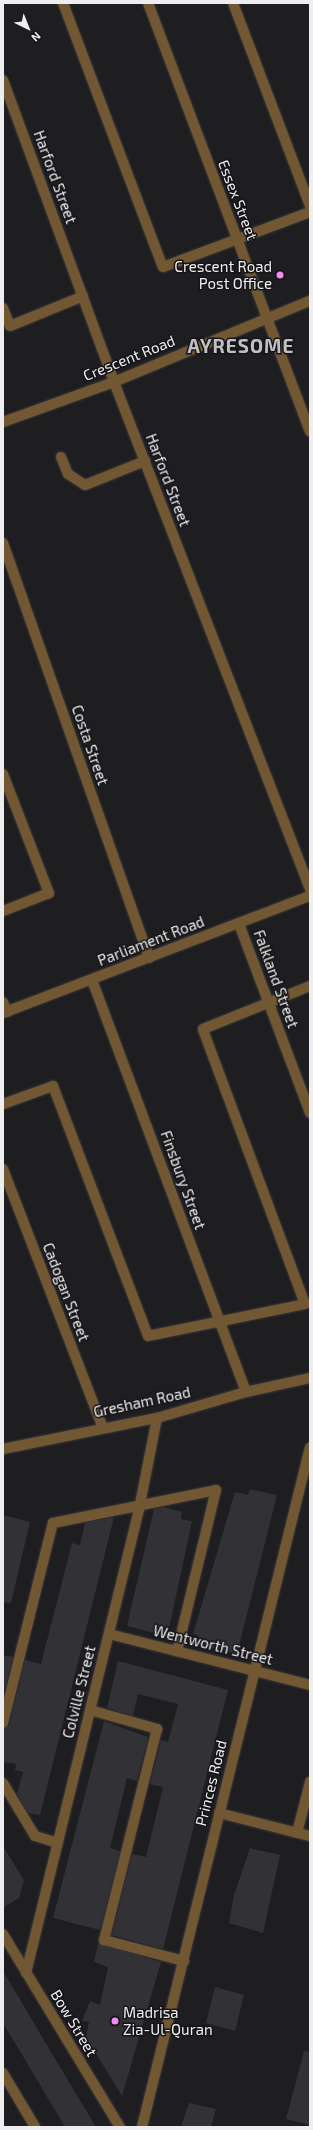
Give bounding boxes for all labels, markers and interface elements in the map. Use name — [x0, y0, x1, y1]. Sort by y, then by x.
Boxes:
north arrow — [8, 8, 48, 48]
text: N — [29, 30, 44, 45]
street label: Harford Street — [30, 128, 80, 226]
street label: Essex Street — [214, 157, 262, 243]
place label: Crescent Road Post Office — [174, 257, 272, 292]
marker: Crescent Road Post Office — [275, 270, 285, 280]
street label: Crescent Road — [80, 331, 178, 385]
district label: AYRESOME — [188, 335, 294, 357]
street label: Harford Street — [142, 431, 194, 529]
street label: Costa Street — [68, 703, 112, 787]
street label: Parliament Road — [95, 912, 207, 970]
street label: Falkland Street — [250, 927, 302, 1031]
street label: Finsbury Street — [157, 1128, 209, 1232]
street label: Cadogan Street — [39, 1240, 93, 1344]
street label: Gresham Road — [92, 1383, 192, 1421]
street label: Wentworth Street — [151, 1621, 275, 1669]
street label: Colville Street — [59, 1644, 99, 1740]
street label: Princes Road — [192, 1738, 230, 1828]
street label: Bow Street — [47, 1986, 101, 2060]
place label: Madrisa Zia-Ul-Quran — [123, 2003, 213, 2038]
marker: Madrisa Zia-Ul-Quran — [110, 2016, 120, 2026]

